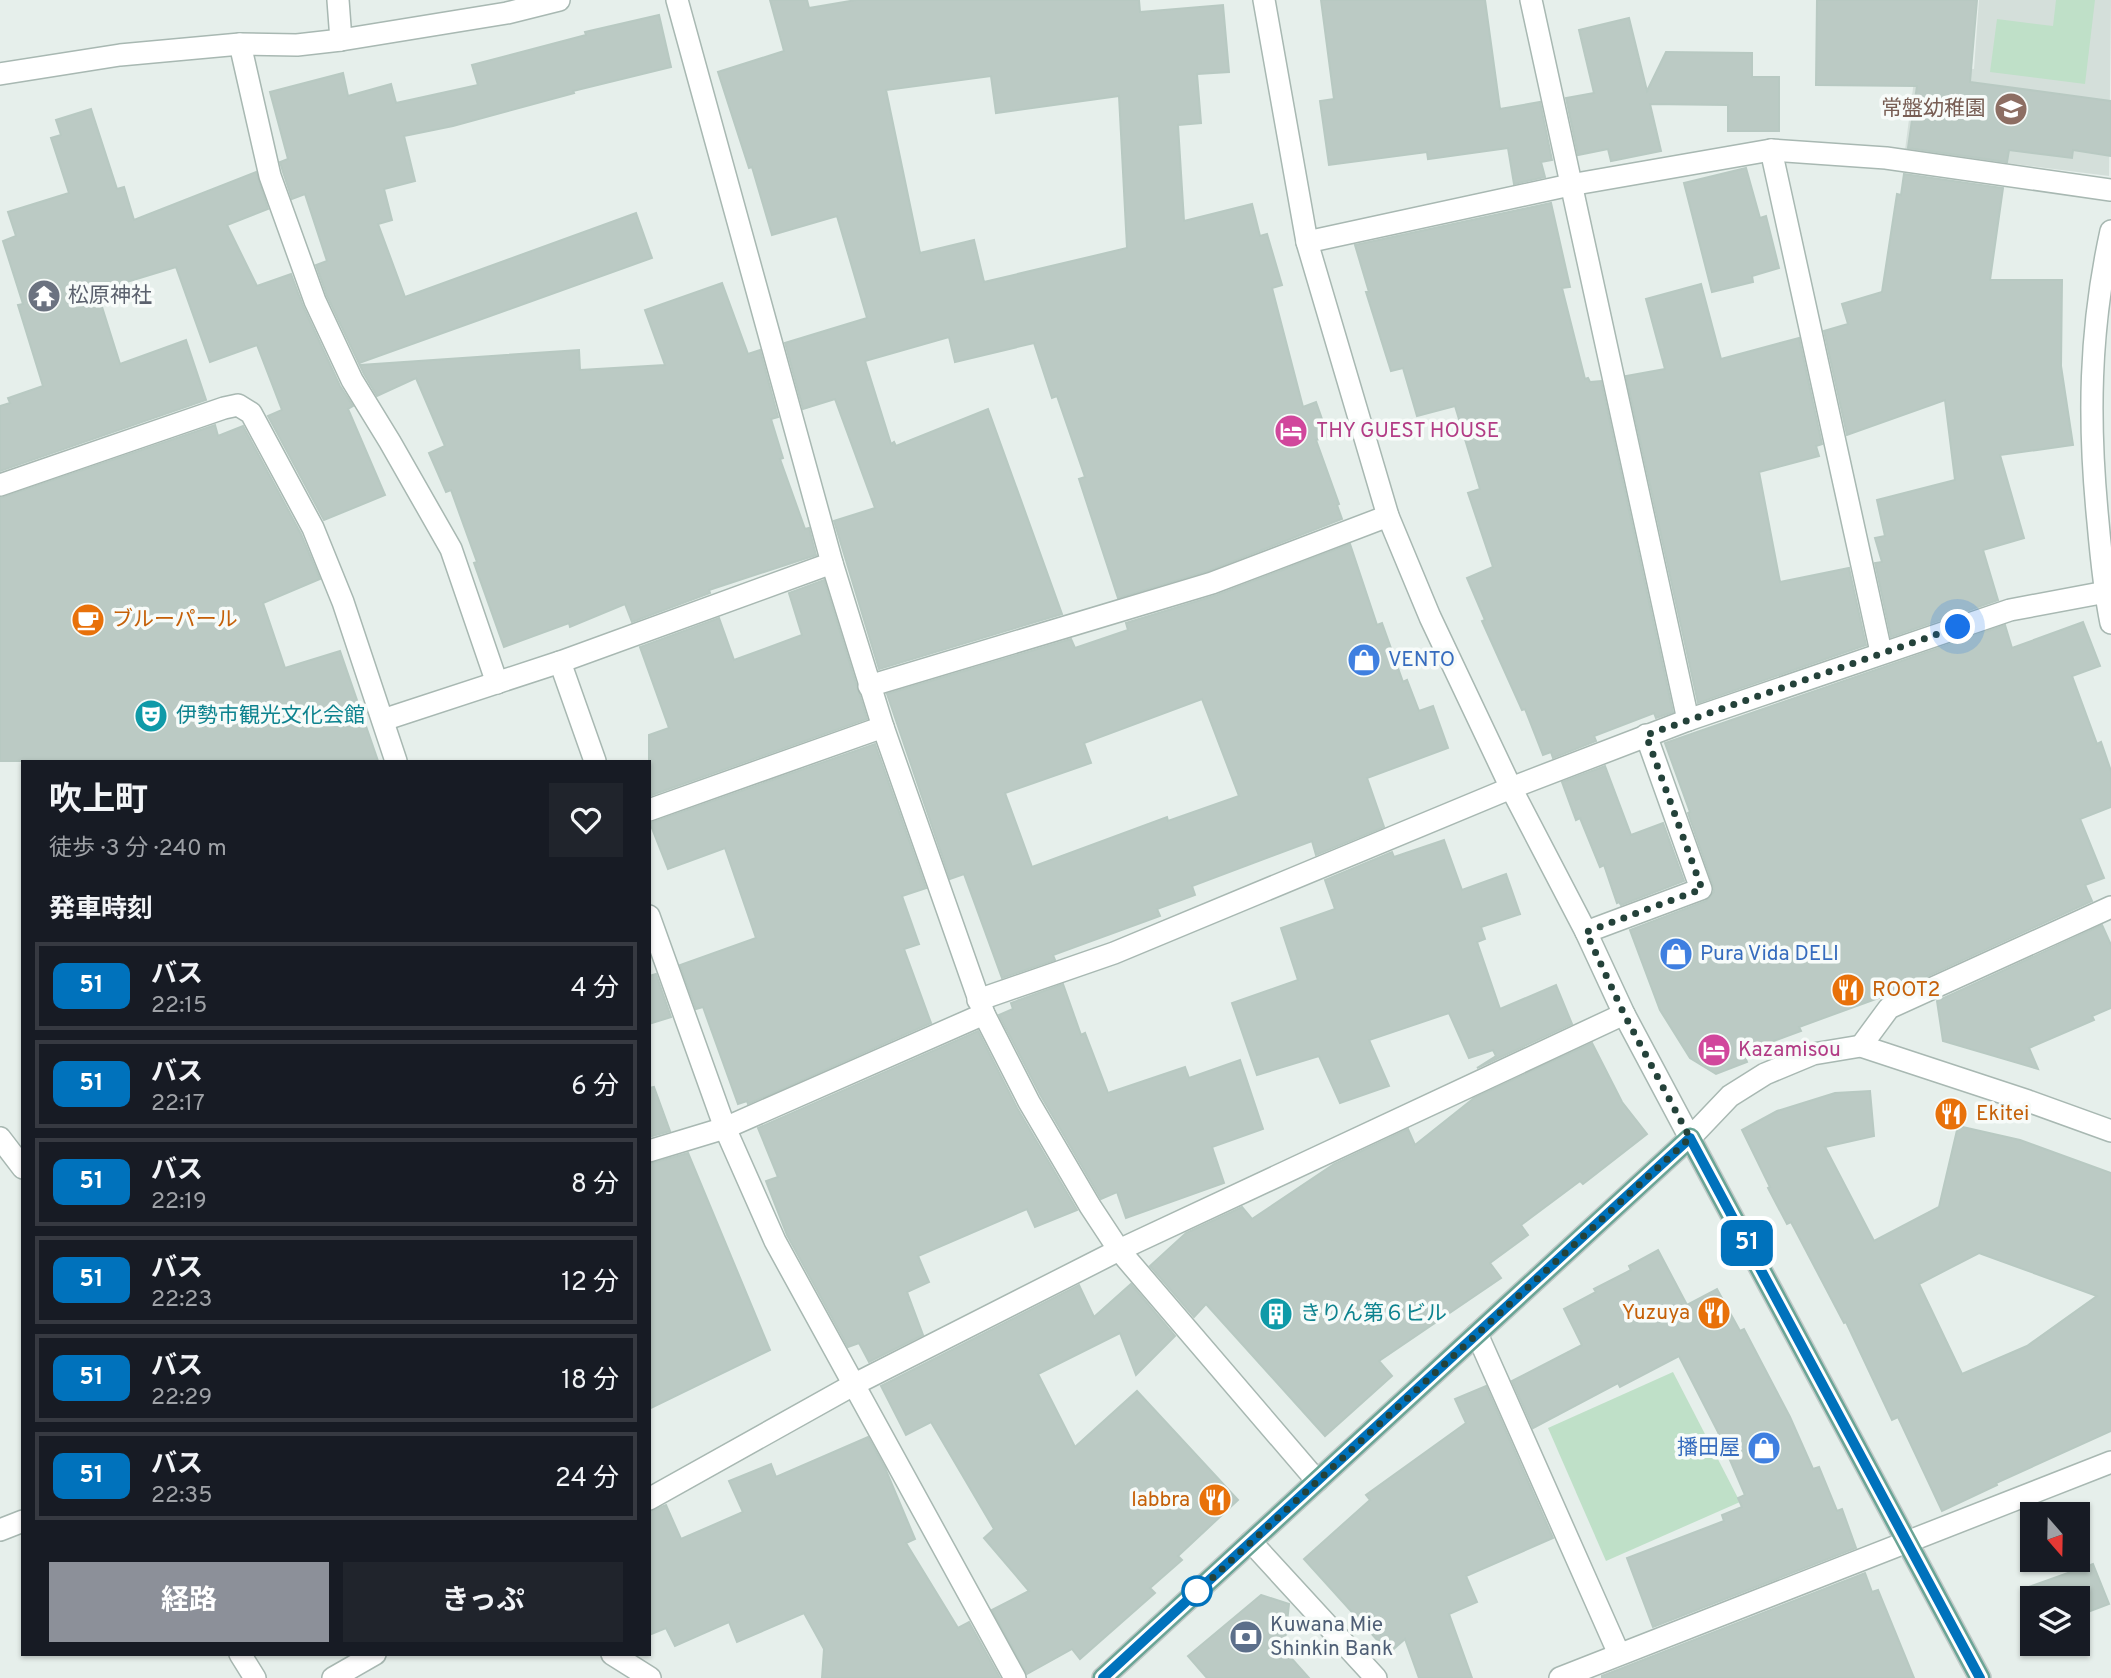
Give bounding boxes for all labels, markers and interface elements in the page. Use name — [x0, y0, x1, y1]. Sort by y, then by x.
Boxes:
school or university icon: 常盤幼稚園 — [1992, 90, 2030, 128]
place label: 常盤幼稚園 — [1881, 96, 1986, 123]
temple icon: 松原神社 — [25, 277, 63, 315]
place label: 松原神社 — [68, 283, 152, 310]
hotel icon: THY GUEST HOUSE — [1272, 412, 1310, 450]
place label: THY GUEST HOUSE — [1316, 418, 1499, 445]
cafe icon: ブルーパール — [69, 601, 107, 639]
place label: ブルーパール — [112, 607, 238, 634]
your location — [1940, 609, 1975, 644]
shop icon: VENTO — [1345, 641, 1383, 679]
place label: VENTO — [1388, 647, 1455, 674]
theatre icon: 伊勢市観光文化会館 — [132, 697, 170, 735]
place label: 伊勢市観光文化会館 — [176, 703, 365, 730]
text: 吹上町 — [49, 781, 148, 823]
button: heart — [549, 783, 623, 857]
text: 徒歩 · 3 分 · 240 m — [49, 835, 227, 864]
text: 発車時刻 — [49, 894, 153, 927]
shop icon: Pura Vida DELI — [1657, 935, 1695, 973]
place label: Pura Vida DELI — [1700, 941, 1839, 968]
text: バス — [151, 959, 203, 992]
text: 51 — [79, 971, 104, 1001]
restaurant icon: ROOT2 — [1829, 971, 1867, 1009]
text: 4 分 — [571, 973, 619, 1006]
place label: ROOT2 — [1872, 977, 1940, 1004]
text: 22:15 — [151, 992, 207, 1021]
hotel icon: Kazamisou — [1695, 1031, 1733, 1069]
place label: Kazamisou — [1738, 1037, 1841, 1064]
text: バス — [151, 1057, 203, 1090]
text: 51 — [79, 1069, 104, 1099]
text: 6 分 — [571, 1071, 619, 1104]
text: 22:17 — [151, 1090, 205, 1119]
restaurant icon: Ekitei — [1932, 1095, 1970, 1133]
place label: Ekitei — [1976, 1101, 2029, 1128]
text: バス — [151, 1155, 203, 1188]
text: 51 — [79, 1167, 104, 1197]
text: 8 分 — [571, 1169, 619, 1202]
text: 22:19 — [151, 1188, 207, 1217]
line badge: 51 — [1716, 1220, 1778, 1266]
text: 51 — [1735, 1228, 1759, 1258]
text: バス — [151, 1253, 203, 1286]
text: 51 — [79, 1265, 104, 1295]
text: 12 分 — [561, 1267, 619, 1300]
text: 22:23 — [151, 1286, 212, 1315]
restaurant icon: Yuzuya — [1695, 1294, 1733, 1332]
building icon: きりん第６ビル — [1257, 1295, 1295, 1333]
place label: Yuzuya — [1622, 1300, 1690, 1327]
place label: きりん第６ビル — [1300, 1301, 1447, 1328]
text: バス — [151, 1351, 203, 1384]
text: 51 — [79, 1363, 104, 1393]
text: 18 分 — [561, 1365, 619, 1398]
text: 22:29 — [151, 1384, 212, 1413]
shop icon: 播田屋 — [1745, 1429, 1783, 1467]
place label: 播田屋 — [1677, 1435, 1740, 1462]
text: バス — [151, 1449, 203, 1482]
text: 51 — [79, 1461, 104, 1491]
text: 24 分 — [555, 1463, 619, 1496]
restaurant icon: labbra — [1196, 1481, 1234, 1519]
text: 22:35 — [151, 1482, 212, 1511]
place label: labbra — [1131, 1487, 1190, 1514]
north arrow — [2020, 1502, 2090, 1572]
map controls — [2020, 1502, 2090, 1656]
button: 経路 — [49, 1562, 329, 1642]
button: きっぷ — [343, 1562, 623, 1642]
unlabelled marker — [1182, 1576, 1212, 1606]
button: layers — [2020, 1586, 2090, 1656]
place label: Kuwana Mie Shinkin Bank — [1270, 1612, 1393, 1663]
bank icon: Kuwana Mie Shinkin Bank — [1227, 1618, 1265, 1656]

